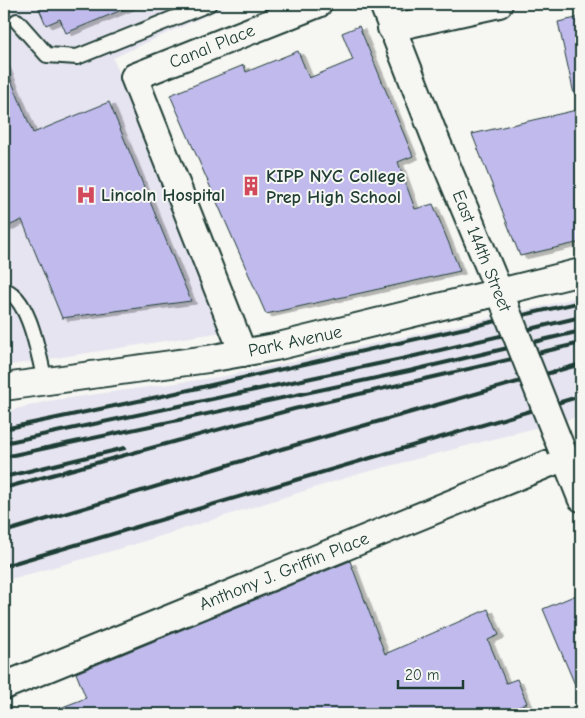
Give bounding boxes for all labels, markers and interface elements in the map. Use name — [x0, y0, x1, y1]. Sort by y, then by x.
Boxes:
street label: Canal Place — [166, 20, 258, 73]
place label: KIPP NYC College Prep High School — [266, 166, 405, 208]
building icon: KIPP NYC College Prep High School — [240, 175, 262, 197]
hospital icon: Lincoln Hospital — [75, 184, 97, 206]
place label: Lincoln Hospital — [101, 185, 225, 206]
street label: East 144th Street — [448, 187, 516, 316]
street label: Park Avenue — [246, 321, 344, 362]
street label: Anthony J. Griffin Place — [196, 528, 372, 615]
scale bar — [398, 658, 462, 690]
text: 20 m — [405, 666, 439, 684]

